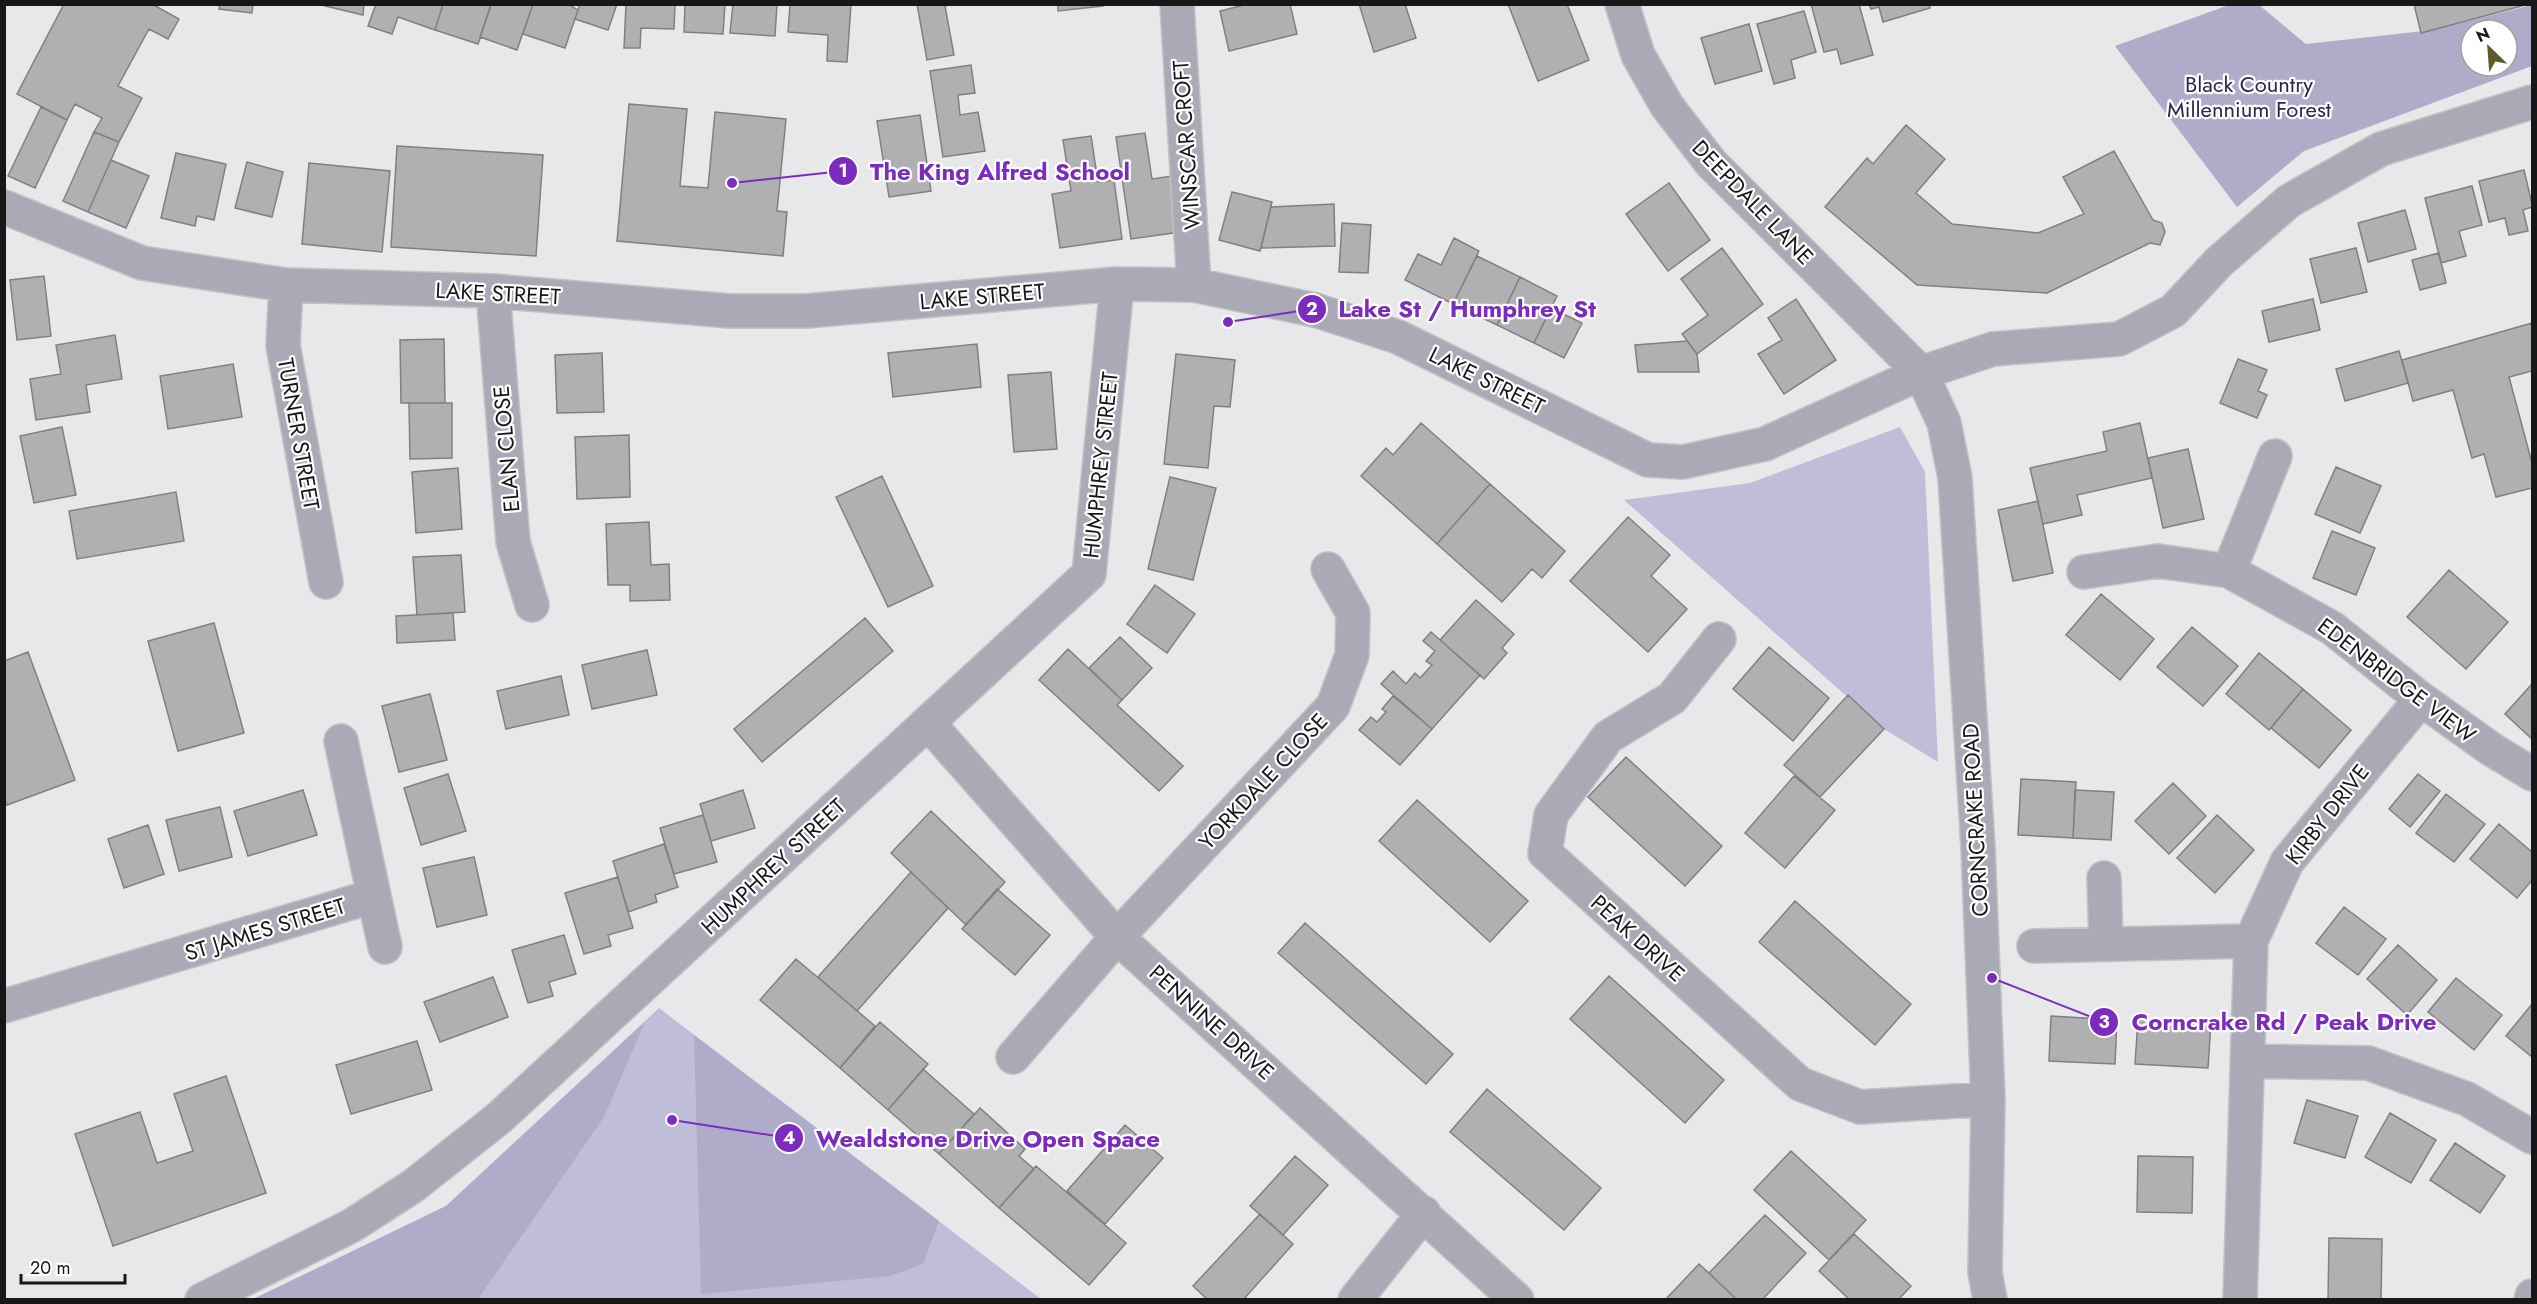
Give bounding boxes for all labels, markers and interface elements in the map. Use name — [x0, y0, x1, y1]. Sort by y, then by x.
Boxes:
north arrow — [2459, 18, 2519, 78]
text: N — [2472, 22, 2493, 48]
street label: WINSCAR CROFT — [1164, 58, 1208, 231]
park label: Black Country Millennium Forest — [2167, 68, 2332, 125]
street label: DEEPDALE LANE — [1685, 132, 1821, 272]
callout: The King Alfred School — [828, 150, 1142, 192]
text: The King Alfred School — [870, 154, 1130, 189]
text: 1 — [838, 158, 848, 184]
street label: LAKE STREET — [435, 274, 562, 312]
street label: LAKE STREET — [918, 275, 1047, 317]
callout: Lake St / Humphrey St — [1297, 288, 1608, 330]
text: Lake St / Humphrey St — [1338, 291, 1596, 326]
text: 2 — [1306, 296, 1318, 322]
street label: LAKE STREET — [1424, 338, 1551, 422]
street label: TURNER STREET — [270, 356, 328, 513]
street label: HUMPHREY STREET — [1074, 369, 1126, 560]
street label: ELAN CLOSE — [485, 385, 527, 513]
street label: EDENBRIDGE VIEW — [2311, 610, 2483, 750]
street label: YORKDALE CLOSE — [1191, 705, 1335, 857]
street label: CORNCRAKE ROAD — [1954, 723, 1996, 917]
street label: KIRBY DRIVE — [2277, 757, 2377, 871]
street label: HUMPHREY STREET — [694, 790, 853, 942]
street label: PEAK DRIVE — [1584, 887, 1692, 989]
street label: ST JAMES STREET — [181, 889, 350, 969]
street label: PENNINE DRIVE — [1142, 957, 1282, 1087]
callout: Corncrake Rd / Peak Drive — [2089, 1001, 2448, 1043]
text: Corncrake Rd / Peak Drive — [2131, 1004, 2437, 1039]
text: 3 — [2098, 1009, 2110, 1035]
callout: Wealdstone Drive Open Space — [774, 1117, 1172, 1159]
text: Wealdstone Drive Open Space — [816, 1121, 1160, 1156]
text: 4 — [783, 1125, 795, 1151]
scale bar — [21, 1247, 124, 1285]
text: 20 m — [30, 1255, 70, 1281]

